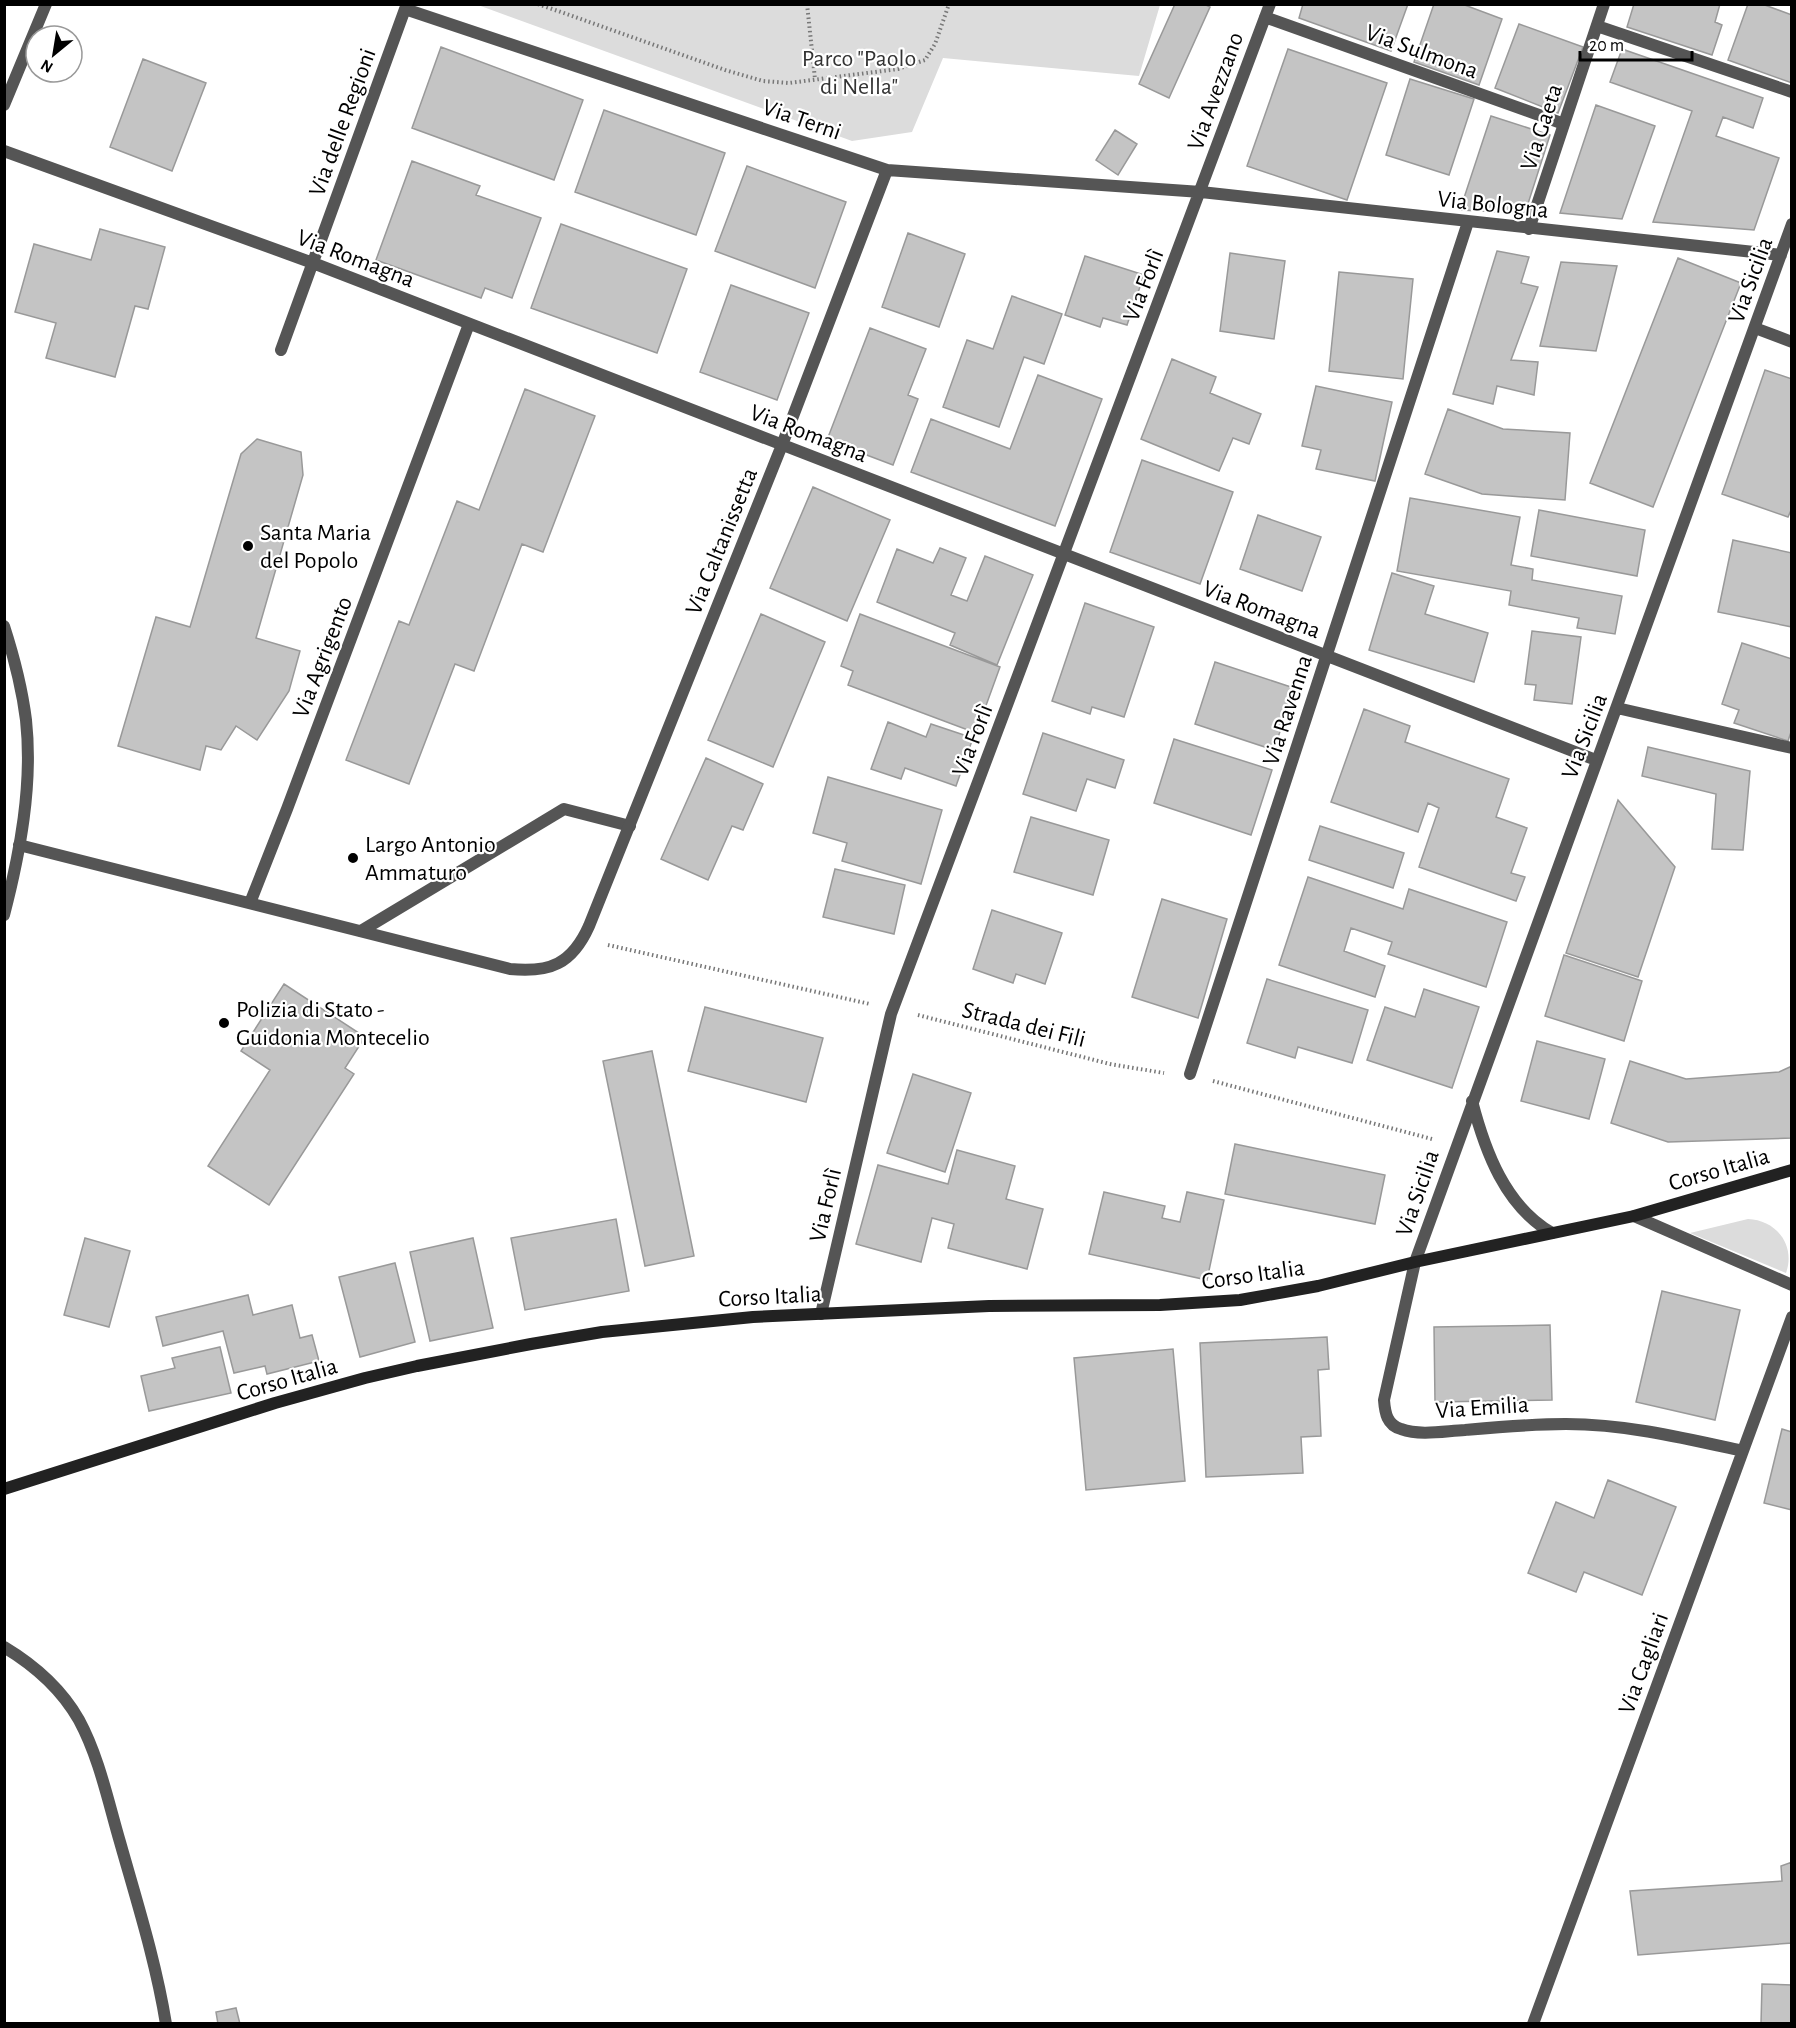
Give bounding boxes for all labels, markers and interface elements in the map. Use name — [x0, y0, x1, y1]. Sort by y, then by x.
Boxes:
street label: Via Sulmona — [1362, 20, 1481, 83]
north arrow — [24, 24, 84, 84]
scale bar — [1580, 24, 1692, 62]
street label: Via Avezzano — [1184, 29, 1248, 153]
text: 20 m — [1589, 37, 1624, 55]
street label: Via delle Regioni — [305, 45, 381, 199]
park label: Parco "Paolo di Nella" — [802, 47, 916, 99]
text: N — [38, 56, 56, 76]
street label: Via Gaeta — [1517, 81, 1567, 174]
street label: Via Terni — [759, 95, 844, 145]
street label: Via Bologna — [1436, 187, 1550, 223]
street label: Via Romagna — [294, 226, 418, 292]
street label: Via Sicilia — [1724, 234, 1778, 326]
street label: Via Forlì — [1119, 246, 1169, 325]
street label: Via Romagna — [747, 401, 871, 467]
street label: Via Caltanissetta — [682, 465, 762, 618]
place label: Santa Maria del Popolo — [260, 521, 371, 573]
marker: Santa Maria del Popolo — [241, 539, 255, 553]
street label: Via Romagna — [1200, 577, 1324, 643]
street label: Via Agrigento — [289, 593, 357, 721]
street label: Via Ravenna — [1259, 652, 1317, 768]
street label: Via Sicilia — [1558, 690, 1612, 782]
street label: Via Forlì — [948, 701, 998, 780]
place label: Largo Antonio Ammaturo — [365, 833, 496, 885]
marker: Largo Antonio Ammaturo — [346, 851, 360, 865]
place label: Polizia di Stato - Guidonia Montecelio — [236, 998, 430, 1050]
street label: Strada dei Fili — [960, 998, 1088, 1052]
marker: Polizia di Stato - Guidonia Montecelio — [217, 1016, 231, 1030]
street label: Corso Italia — [1666, 1144, 1772, 1196]
street label: Via Sicilia — [1392, 1147, 1444, 1240]
street label: Via Forlì — [806, 1166, 846, 1244]
street label: Corso Italia — [1200, 1256, 1306, 1294]
street label: Corso Italia — [718, 1282, 822, 1312]
street label: Corso Italia — [234, 1354, 340, 1406]
street label: Via Emilia — [1435, 1393, 1530, 1423]
street label: Via Cagliari — [1615, 1610, 1673, 1717]

